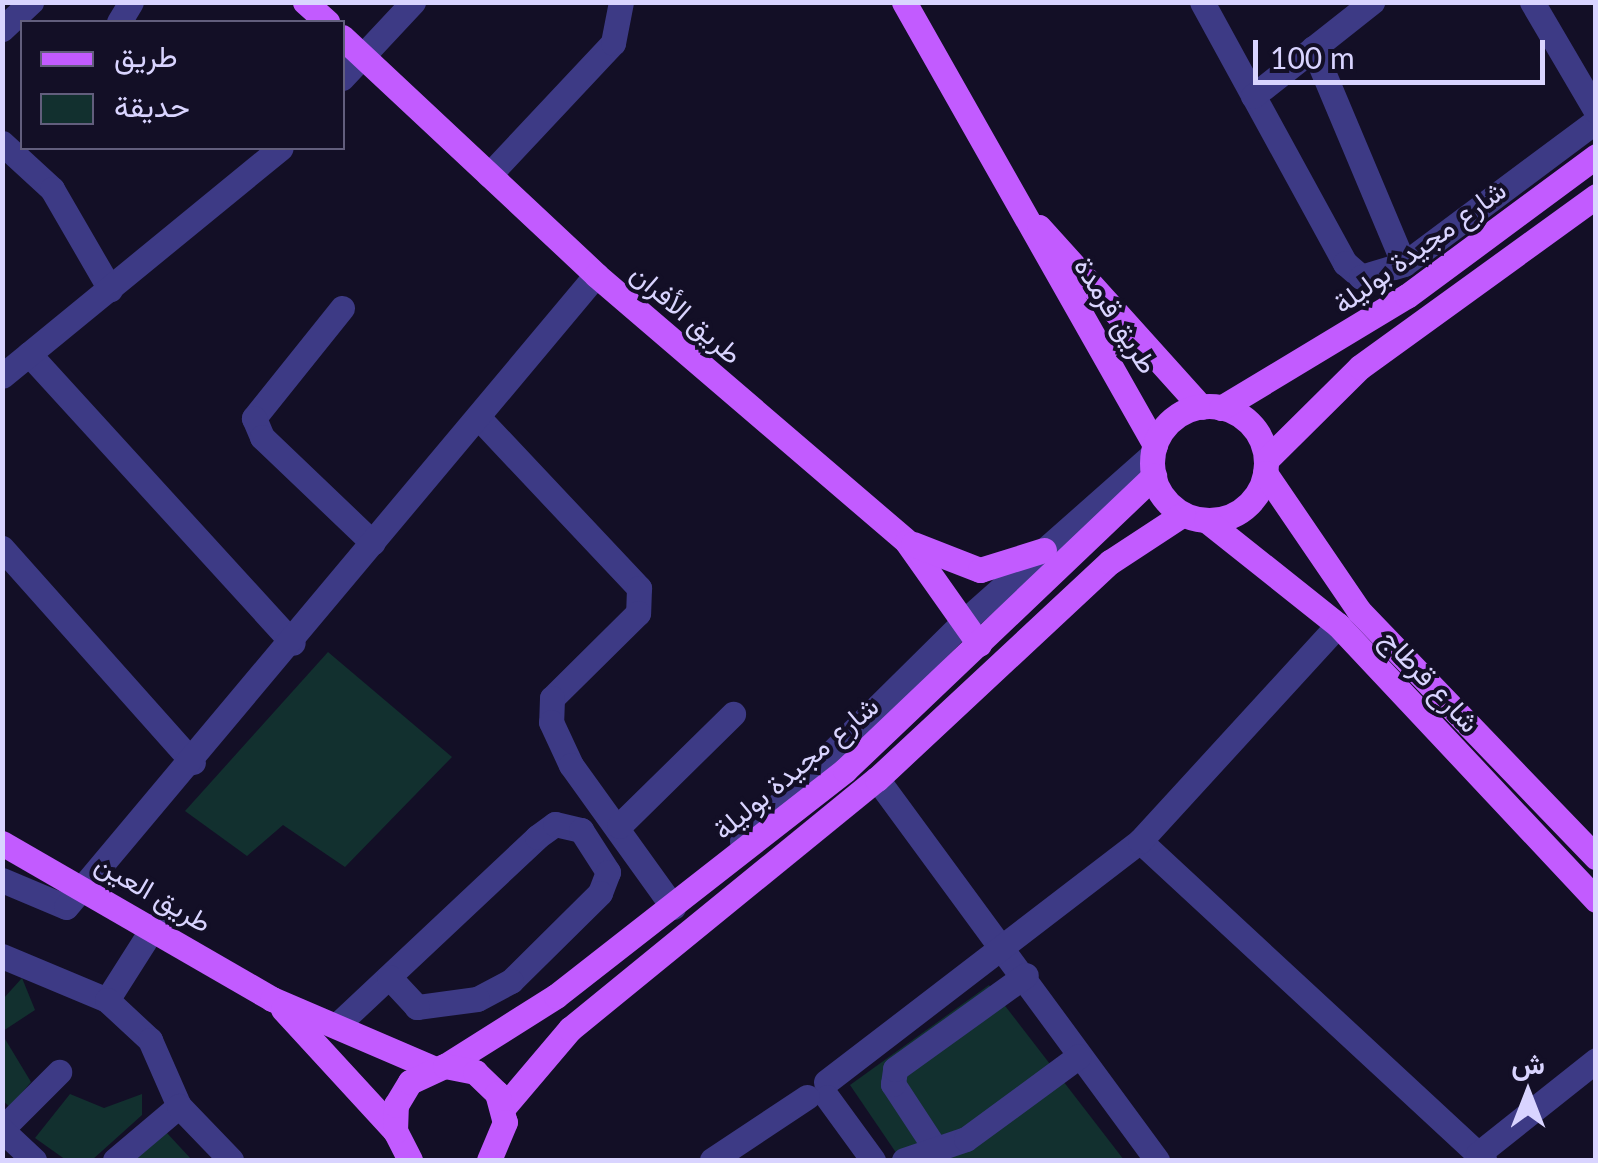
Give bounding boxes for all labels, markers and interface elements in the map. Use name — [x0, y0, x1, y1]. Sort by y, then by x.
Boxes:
legend — [20, 20, 345, 150]
scale bar — [1258, 20, 1550, 82]
text: طريق — [114, 37, 178, 73]
text: 100 m — [1270, 39, 1355, 75]
text: حديقة — [114, 87, 190, 123]
street label: شارع مجيدة بوليلة — [1326, 172, 1512, 320]
street label: طريق قرمدة — [1068, 251, 1166, 379]
street label: طريق الأفران — [625, 256, 749, 370]
street label: شارع قرطاج — [1375, 621, 1487, 739]
street label: شارع مجيدة بوليلة — [706, 688, 884, 846]
street label: طريق العين — [90, 845, 218, 939]
north arrow — [1478, 1043, 1578, 1143]
text: ش — [1511, 1046, 1545, 1080]

